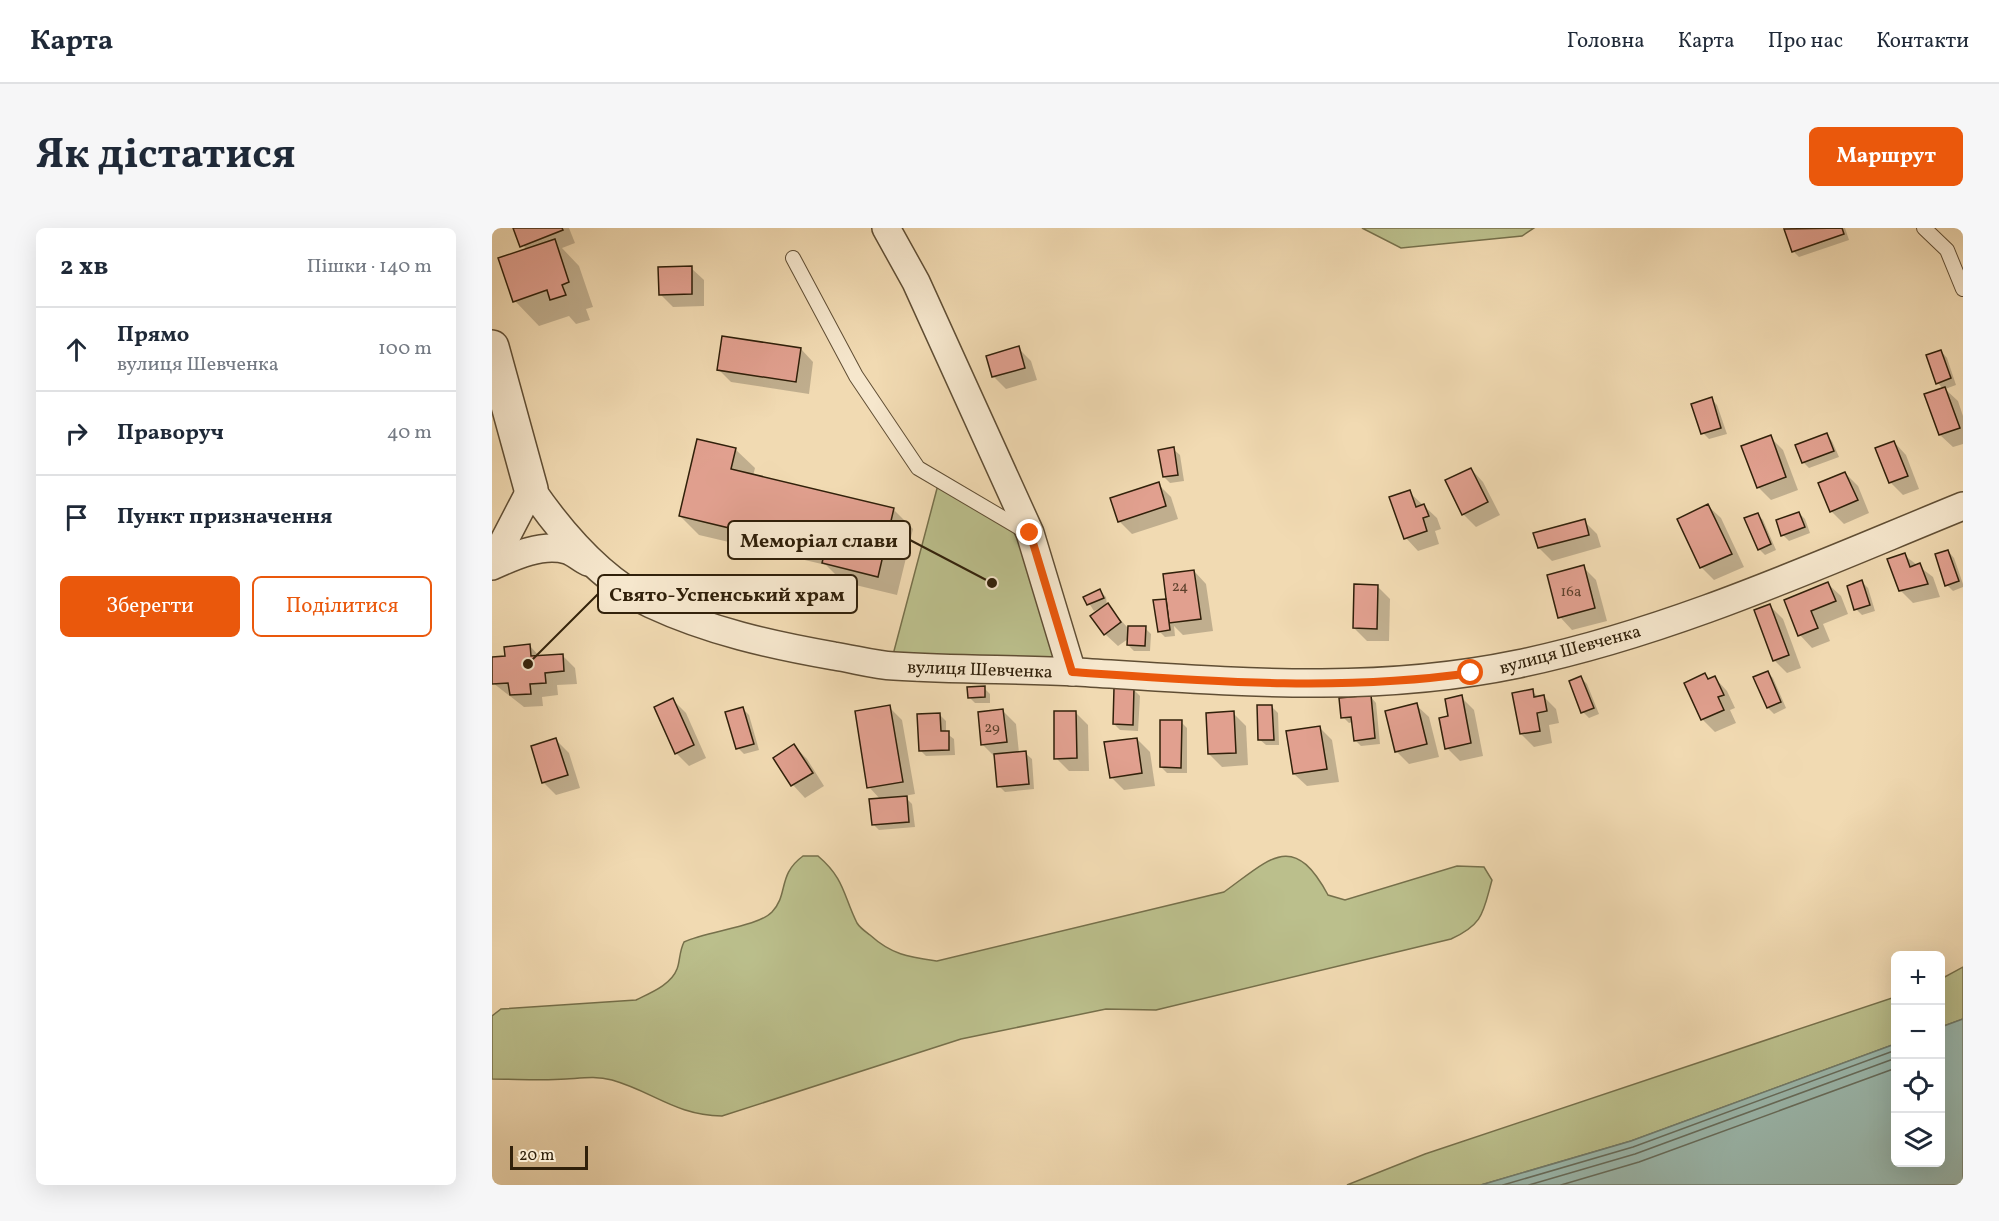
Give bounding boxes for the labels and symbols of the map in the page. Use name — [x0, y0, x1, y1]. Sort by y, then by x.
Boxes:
route end — [1016, 519, 1042, 545]
callout: Меморіал слави — [728, 521, 910, 559]
text: Меморіал слави — [740, 528, 898, 556]
callout: Свято-Успенський храм — [598, 575, 857, 613]
house number: 24 — [1172, 577, 1188, 598]
text: Свято-Успенський храм — [609, 582, 845, 610]
house number: 16а — [1561, 582, 1581, 603]
street label: вулиця Шевченка — [1497, 620, 1644, 681]
street label: вулиця Шевченка — [907, 655, 1053, 686]
route start — [1457, 659, 1483, 685]
house number: 29 — [984, 718, 1000, 739]
scale bar — [510, 1143, 588, 1170]

